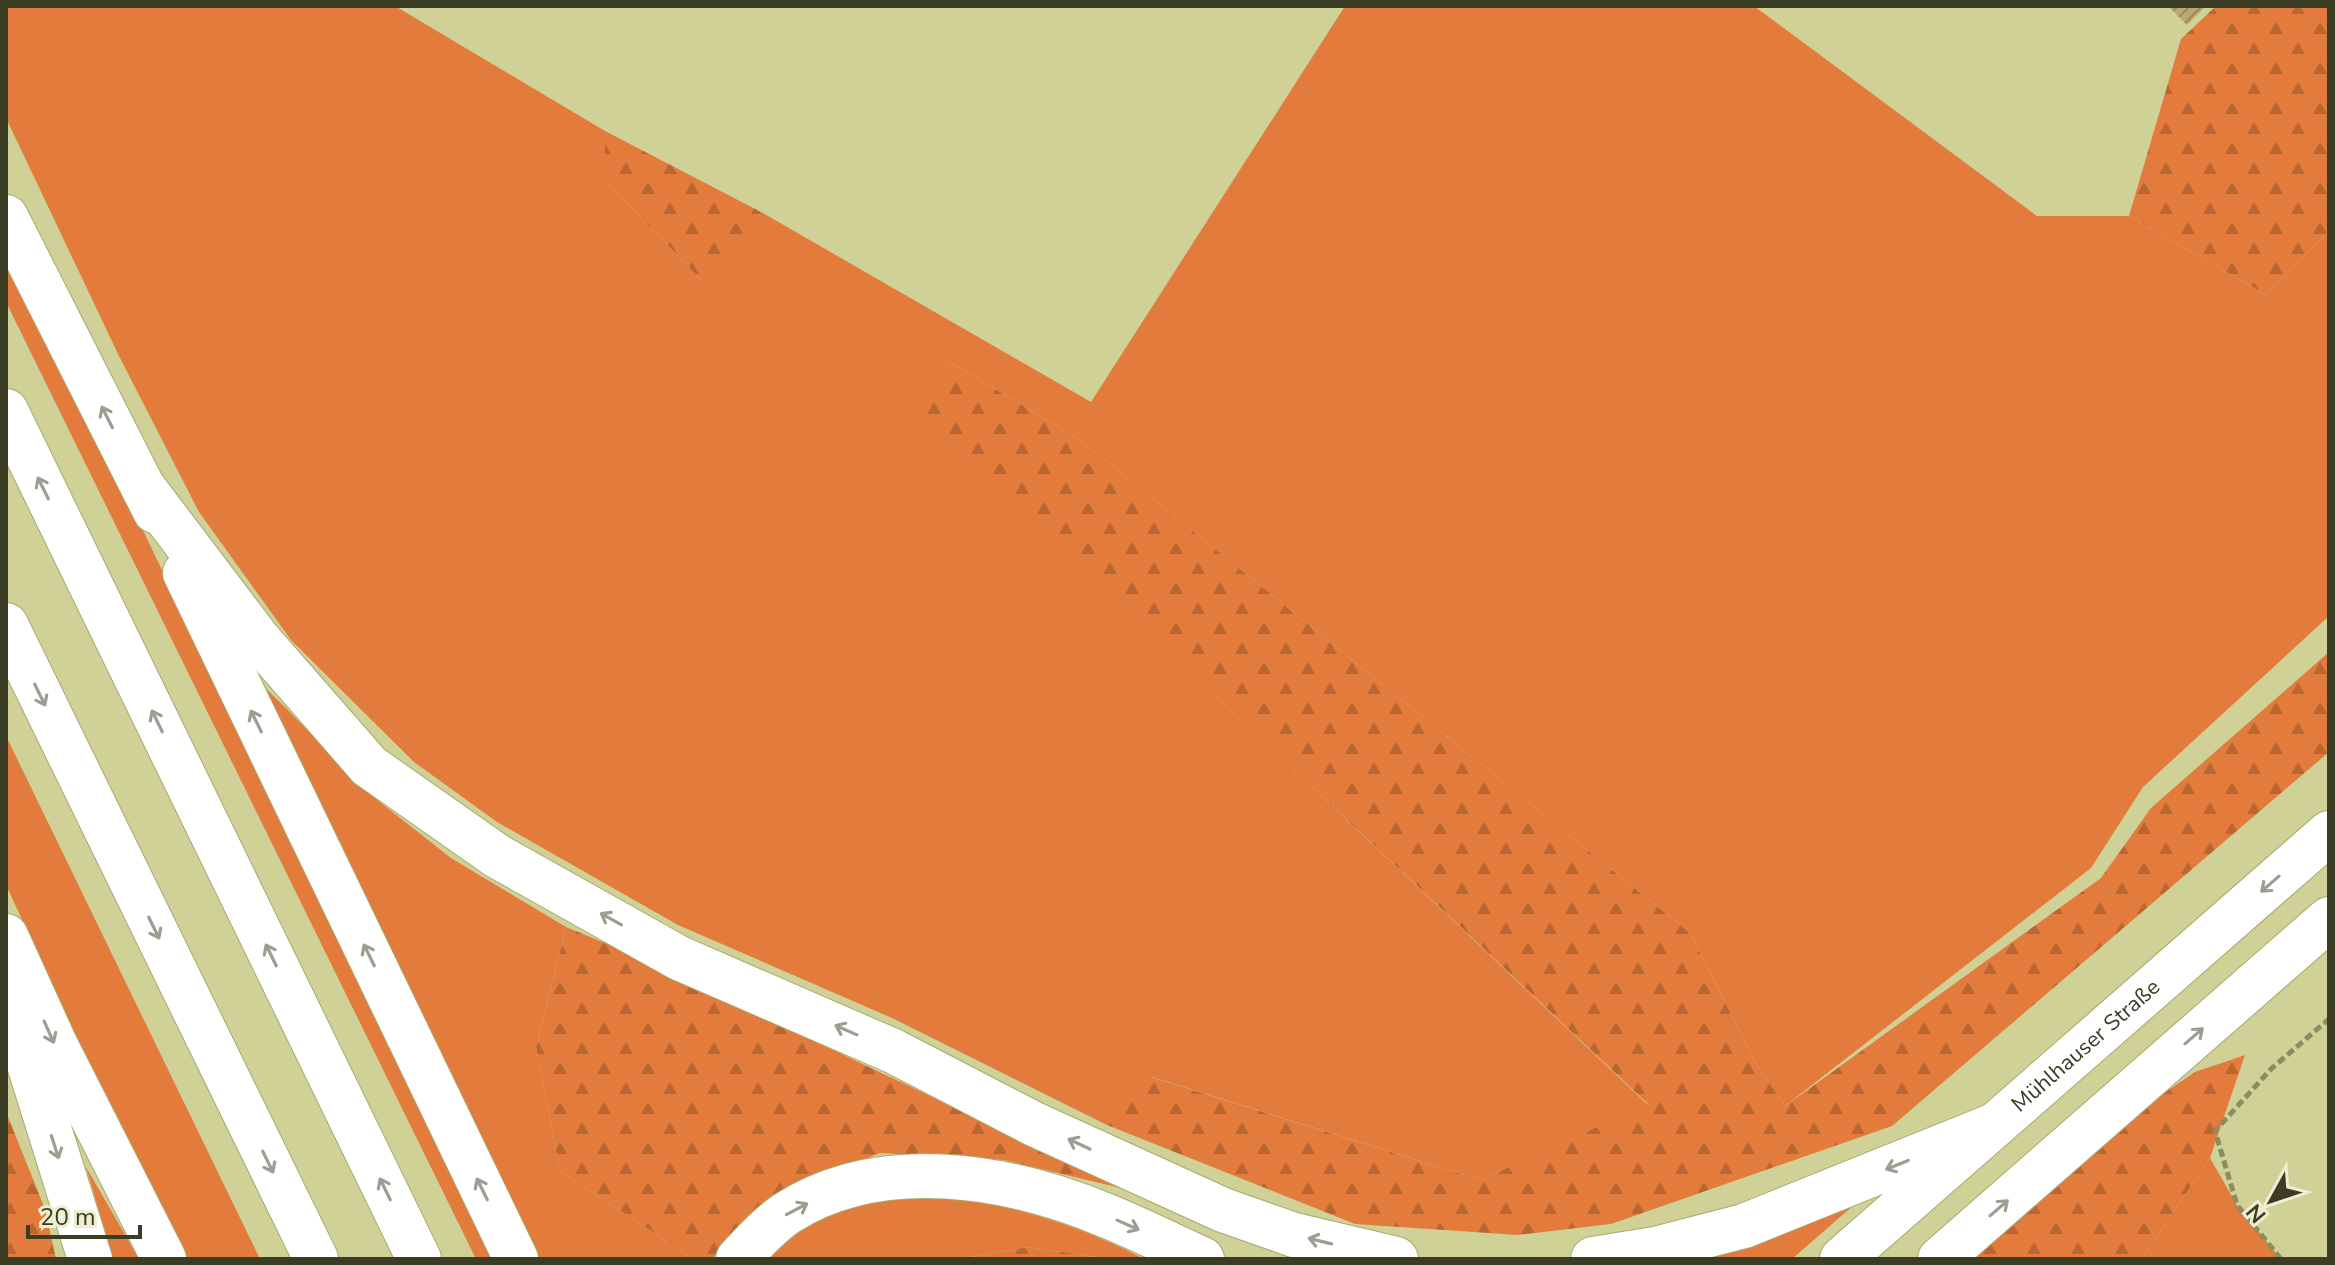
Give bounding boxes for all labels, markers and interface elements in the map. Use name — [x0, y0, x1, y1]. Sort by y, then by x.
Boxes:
one-way arrow — [99, 406, 115, 430]
one-way arrow — [35, 476, 51, 500]
one-way arrow — [33, 682, 48, 706]
one-way arrow — [248, 709, 263, 733]
one-way arrow — [149, 710, 164, 734]
one-way arrow — [2261, 875, 2281, 893]
one-way arrow — [600, 911, 623, 927]
one-way arrow — [147, 916, 162, 940]
one-way arrow — [361, 943, 376, 967]
one-way arrow — [263, 944, 278, 968]
street label: Mühlhauser Straße — [2005, 972, 2167, 1119]
one-way arrow — [43, 1020, 58, 1044]
one-way arrow — [834, 1022, 859, 1037]
one-way arrow — [2184, 1028, 2204, 1046]
one-way arrow — [48, 1134, 63, 1159]
one-way arrow — [1068, 1136, 1092, 1151]
one-way arrow — [261, 1150, 276, 1174]
one-way arrow — [1885, 1158, 1910, 1173]
north arrow — [2231, 1161, 2311, 1241]
one-way arrow — [377, 1177, 392, 1201]
one-way arrow — [474, 1177, 489, 1201]
scale bar — [28, 1189, 140, 1239]
text: N — [2240, 1197, 2273, 1229]
one-way arrow — [1988, 1199, 2008, 1217]
text: 20 m — [40, 1201, 96, 1233]
one-way arrow — [785, 1201, 808, 1217]
one-way arrow — [1115, 1218, 1139, 1233]
one-way arrow — [1308, 1233, 1333, 1248]

